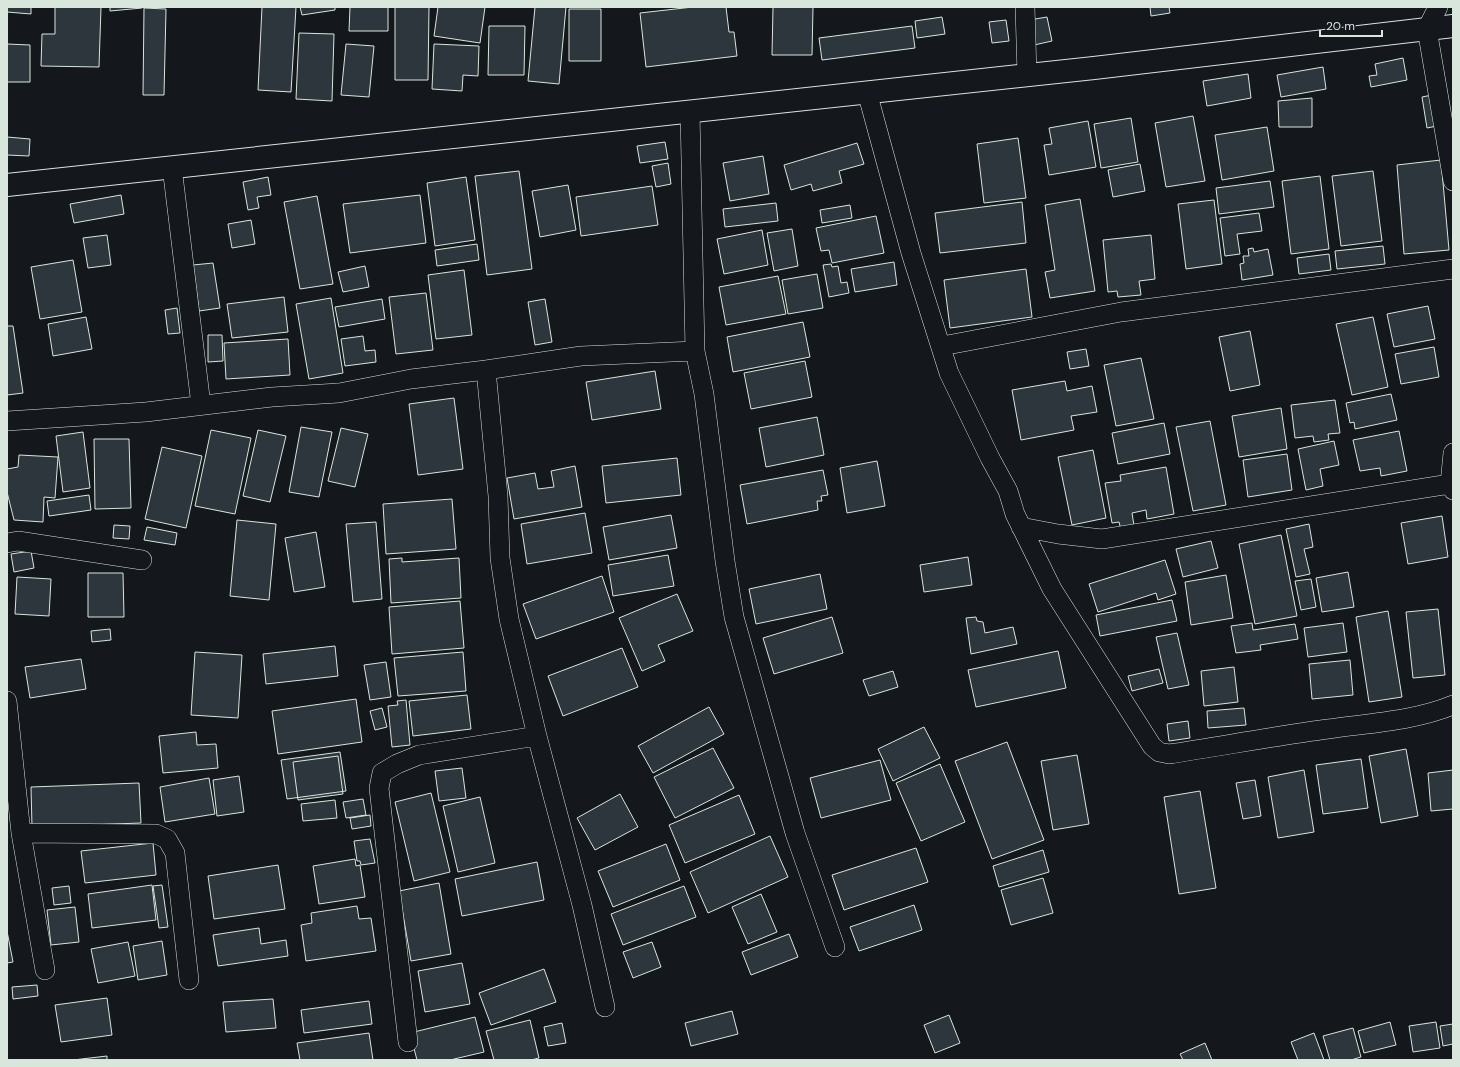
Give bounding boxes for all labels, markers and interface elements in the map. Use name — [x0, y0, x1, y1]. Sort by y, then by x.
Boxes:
scale bar — [1320, 12, 1382, 38]
text: 20 m — [1326, 18, 1355, 34]

